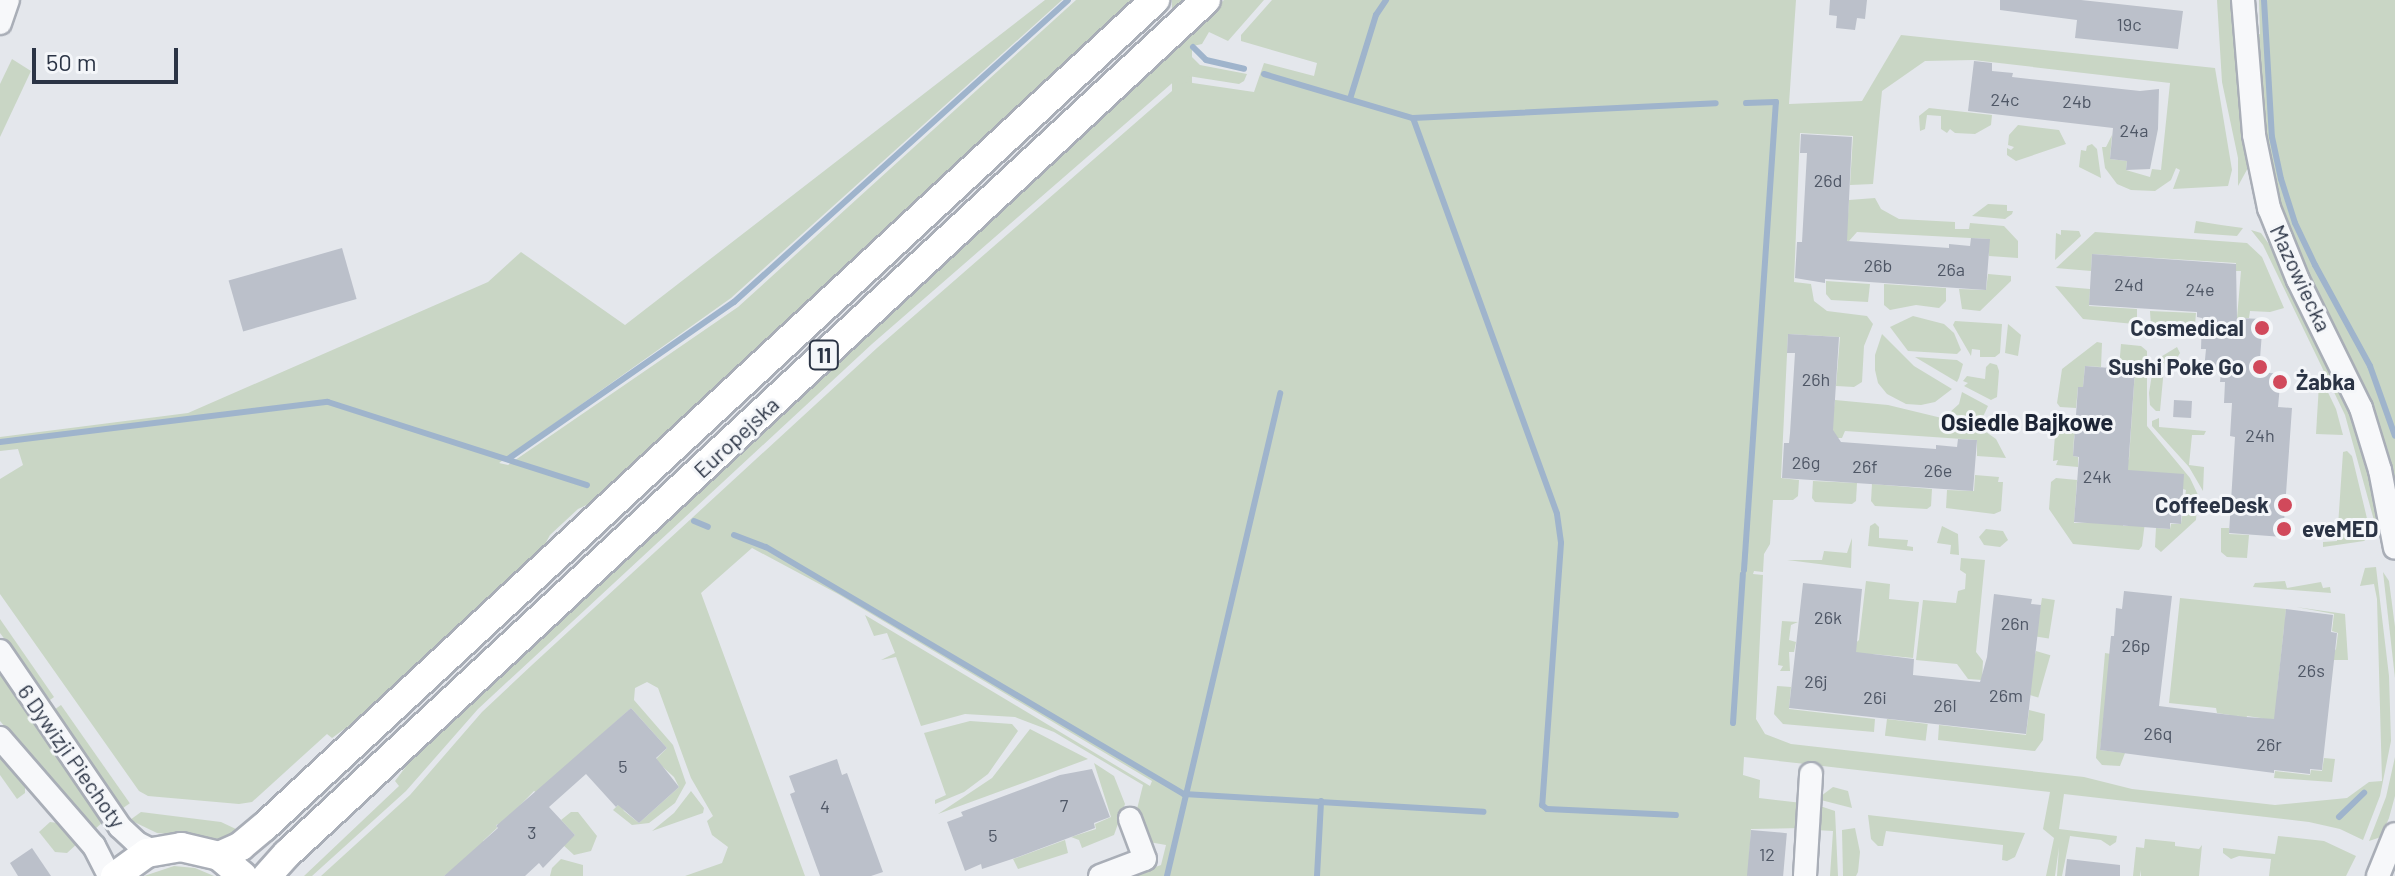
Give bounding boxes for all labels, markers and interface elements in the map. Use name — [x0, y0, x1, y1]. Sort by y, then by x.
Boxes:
house number: 19c — [2116, 13, 2142, 35]
scale bar — [36, 32, 182, 82]
text: 50 m — [46, 47, 97, 76]
house number: 24c — [1991, 88, 2019, 110]
house number: 24b — [2062, 90, 2092, 112]
house number: 24a — [2120, 119, 2148, 141]
house number: 26d — [1814, 169, 1842, 191]
street label: Mazowiecka — [2265, 220, 2337, 336]
house number: 26b — [1864, 254, 1892, 276]
house number: 26a — [1937, 258, 1965, 280]
house number: 24d — [2114, 273, 2144, 295]
house number: 24e — [2185, 278, 2215, 300]
place label: Cosmedical — [2130, 315, 2244, 341]
marker: Cosmedical — [2251, 317, 2273, 339]
road number: 11 — [808, 339, 840, 371]
place label: Sushi Poke Go — [2108, 354, 2244, 380]
marker: Sushi Poke Go — [2251, 358, 2269, 376]
house number: 26h — [1802, 368, 1830, 390]
place label: Żabka — [2296, 369, 2355, 395]
marker: Żabka — [2271, 373, 2289, 391]
street label: Europejska — [688, 391, 784, 483]
district label: Osiedle Bajkowe — [1941, 408, 2113, 436]
house number: 24h — [2245, 424, 2275, 446]
house number: 26g — [1792, 451, 1820, 473]
house number: 26f — [1852, 455, 1878, 477]
house number: 26e — [1924, 459, 1952, 481]
house number: 24k — [2083, 465, 2111, 487]
place label: CoffeeDesk — [2155, 492, 2269, 518]
marker: CoffeeDesk — [2276, 496, 2294, 514]
place label: eveMED — [2302, 516, 2378, 542]
marker: eveMED — [2273, 518, 2295, 540]
house number: 26k — [1814, 606, 1842, 628]
house number: 26n — [2001, 612, 2029, 634]
house number: 26p — [2122, 634, 2150, 656]
house number: 26s — [2297, 659, 2325, 681]
house number: 26j — [1804, 670, 1828, 692]
street label: 6 Dywizji Piechoty — [13, 679, 131, 833]
house number: 26m — [1989, 684, 2023, 706]
house number: 26i — [1863, 686, 1887, 708]
house number: 26l — [1933, 694, 1957, 716]
house number: 26q — [2144, 722, 2172, 744]
house number: 26r — [2256, 733, 2282, 755]
house number: 5 — [618, 755, 628, 777]
house number: 7 — [1060, 794, 1068, 816]
house number: 4 — [820, 795, 830, 817]
house number: 3 — [527, 821, 537, 843]
house number: 5 — [988, 824, 998, 846]
house number: 12 — [1759, 843, 1775, 865]

